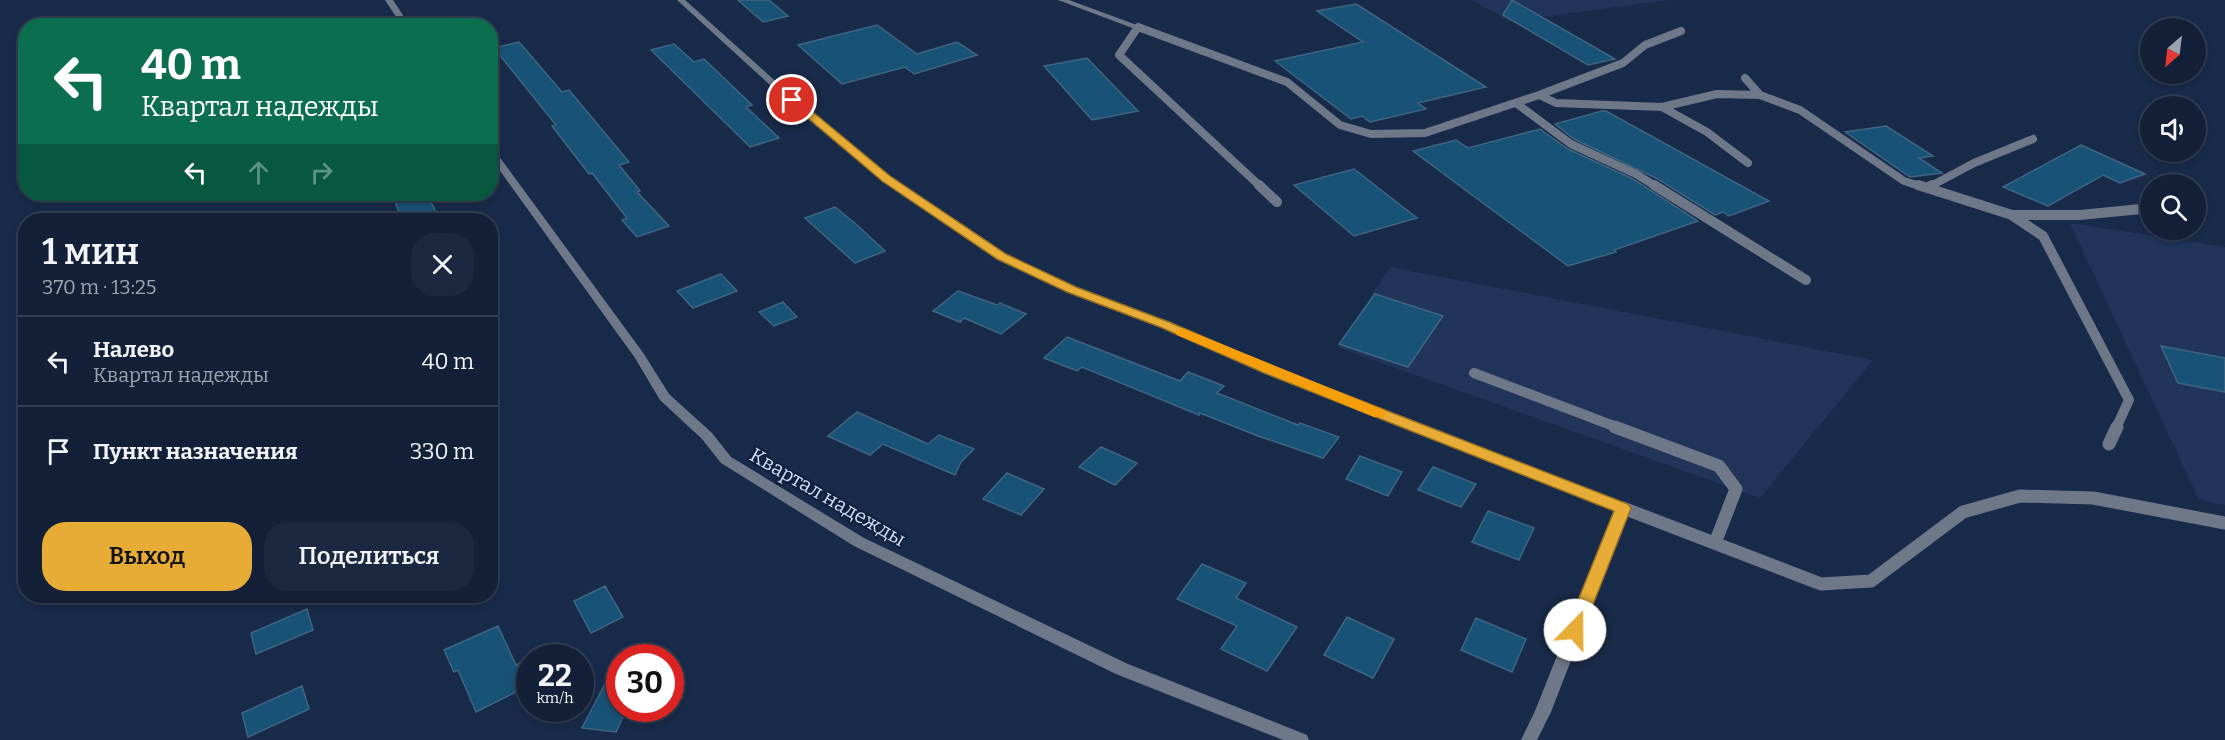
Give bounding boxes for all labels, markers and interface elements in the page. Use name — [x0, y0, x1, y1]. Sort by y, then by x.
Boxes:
north arrow — [2140, 18, 2206, 84]
map controls — [2140, 18, 2206, 240]
text: 40 m — [141, 40, 241, 90]
icon: left — [42, 42, 120, 120]
pin — [766, 74, 817, 125]
icon: arrive — [775, 83, 808, 116]
text: Квартал надежды — [141, 91, 378, 123]
button: sound — [2140, 96, 2206, 162]
icon: left — [179, 156, 212, 189]
icon: ahead — [242, 156, 275, 189]
icon: right — [305, 156, 338, 189]
button: search — [2140, 174, 2206, 240]
text: 1 мин — [42, 230, 139, 274]
button: close — [411, 233, 474, 296]
text: 370 m · 13:25 — [42, 275, 157, 299]
text: Налево — [93, 336, 174, 363]
icon: left — [42, 345, 75, 378]
text: 40 m — [422, 348, 474, 375]
text: Квартал надежды — [93, 363, 269, 387]
icon: arrive — [42, 435, 75, 468]
text: Пункт назначения — [93, 438, 298, 465]
text: 330 m — [410, 438, 474, 465]
street label: Квартал надежды — [746, 443, 910, 551]
button: Выход — [42, 522, 252, 591]
button: Поделиться — [264, 522, 474, 591]
position arrow — [1543, 598, 1607, 662]
speed limit sign: 30 — [606, 644, 684, 722]
text: 22 — [538, 658, 572, 694]
text: km/h — [536, 689, 574, 707]

